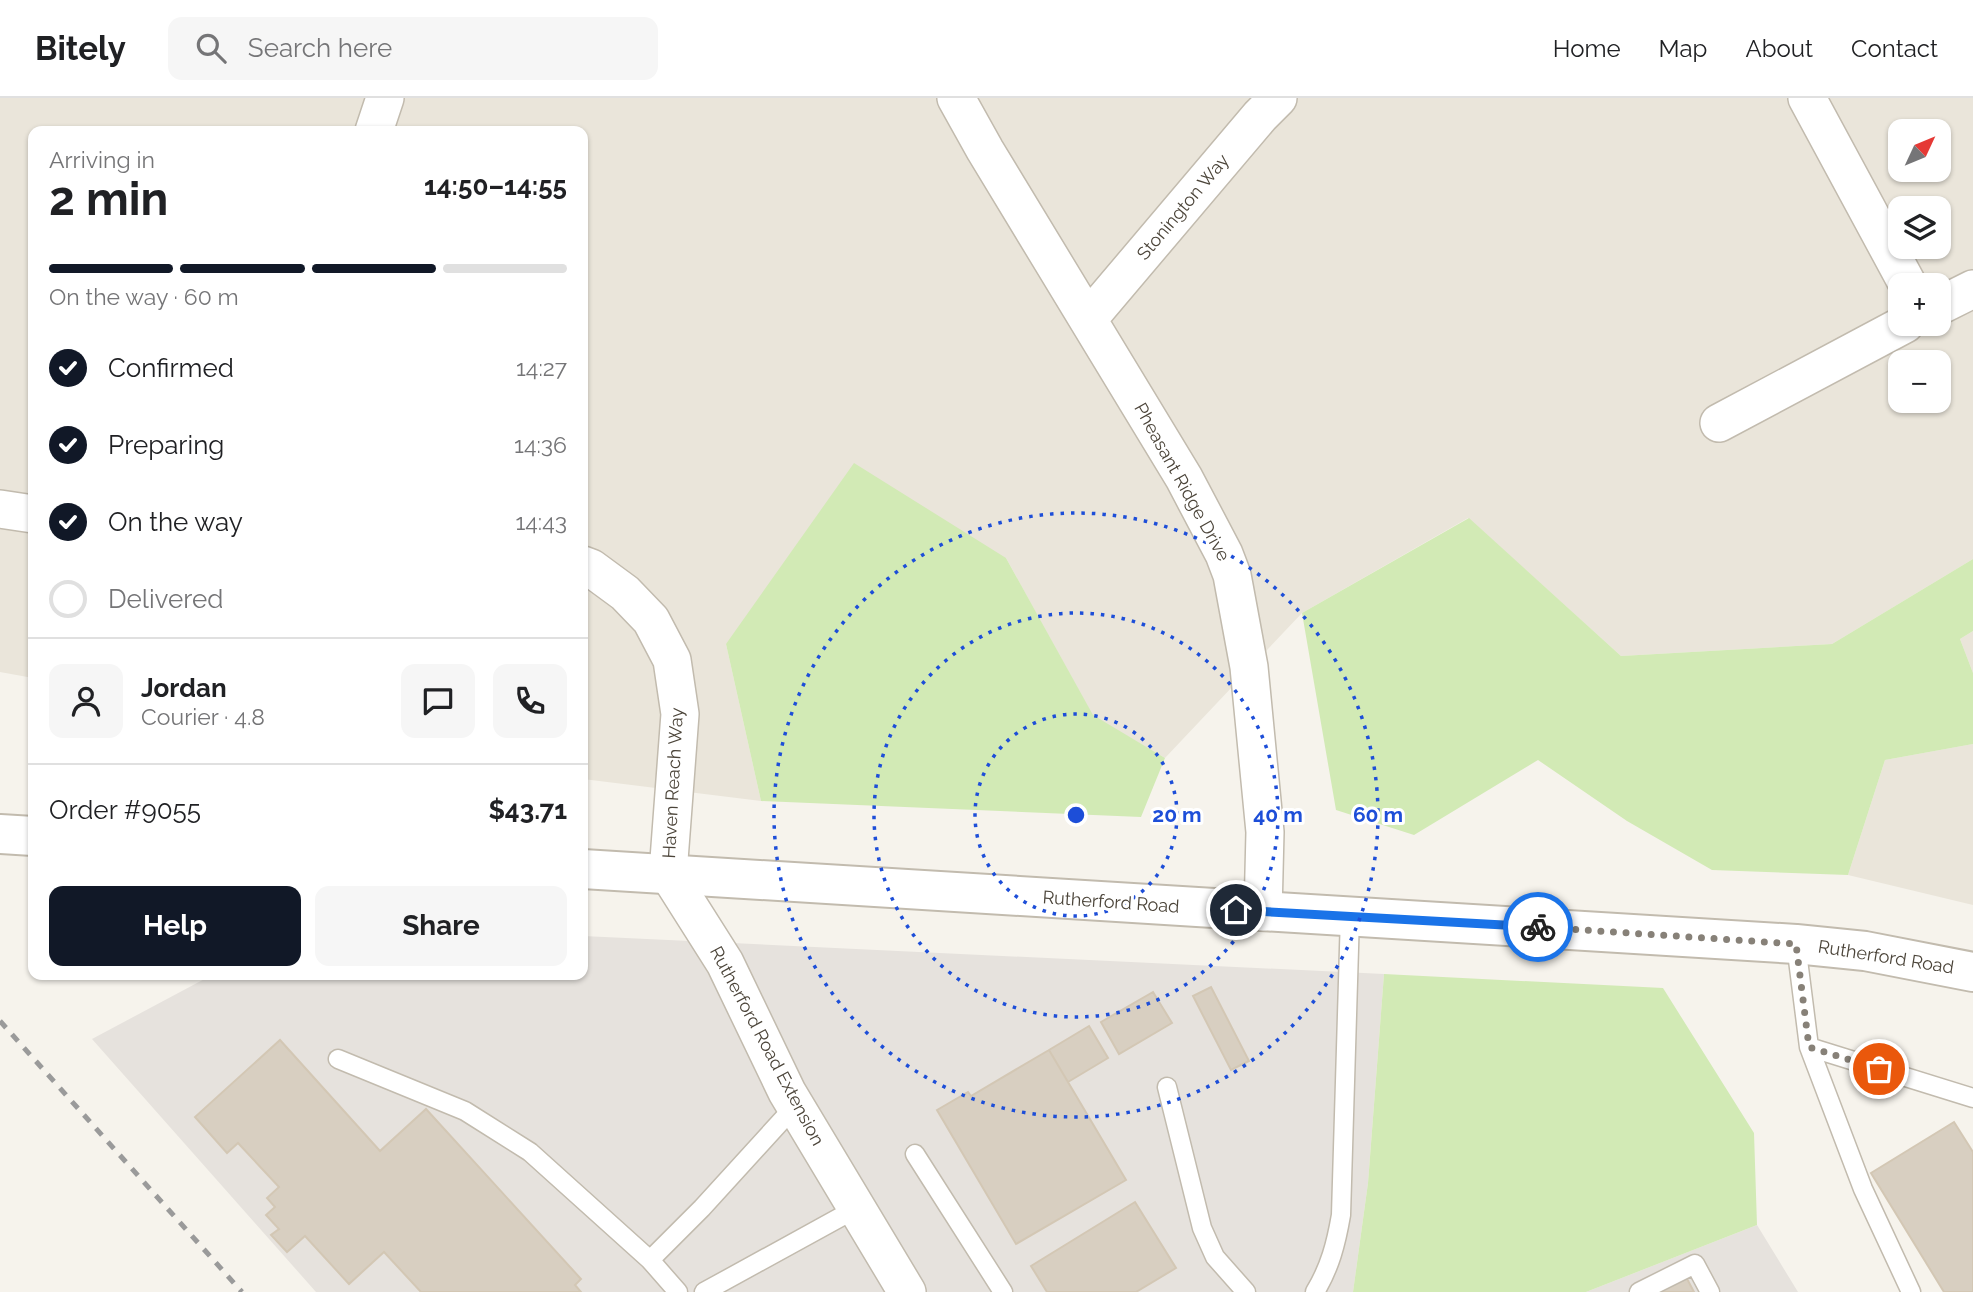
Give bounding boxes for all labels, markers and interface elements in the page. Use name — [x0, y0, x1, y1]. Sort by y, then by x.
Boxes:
search box — [168, 17, 658, 80]
text: Bitely — [35, 29, 126, 68]
icon: search — [192, 29, 230, 67]
text: Search here — [248, 33, 392, 63]
text: Home — [1553, 34, 1621, 63]
text: Map — [1659, 34, 1707, 63]
text: About — [1745, 34, 1813, 63]
text: Contact — [1851, 34, 1938, 63]
north arrow — [1888, 119, 1951, 182]
map controls — [1888, 119, 1951, 413]
text: Arriving in — [49, 146, 155, 173]
street label: Stonington Way — [1132, 149, 1233, 264]
text: 14:50–14:55 — [424, 171, 567, 201]
text: 2 min — [49, 172, 168, 226]
button: layers — [1888, 196, 1951, 259]
button: + — [1888, 273, 1951, 336]
text: On the way · 60 m — [49, 283, 239, 310]
icon: check — [49, 349, 87, 387]
button: − — [1888, 350, 1951, 413]
text: Confirmed — [108, 353, 234, 383]
text: 14:27 — [516, 354, 567, 381]
street label: Pheasant Ridge Drive — [1130, 399, 1235, 565]
icon: check — [49, 426, 87, 464]
text: Preparing — [108, 430, 224, 460]
text: 14:36 — [514, 431, 567, 458]
icon: check — [49, 503, 87, 541]
text: On the way — [108, 507, 243, 537]
text: 14:43 — [515, 508, 567, 535]
text: Delivered — [108, 584, 223, 614]
button: person — [49, 664, 123, 738]
button: chat — [401, 664, 475, 738]
button: phone — [493, 664, 567, 738]
text: Jordan — [141, 673, 227, 703]
text: Courier · 4.8 — [141, 703, 265, 730]
street label: Haven Reach Way — [658, 707, 687, 859]
text: Order #9055 — [49, 795, 201, 825]
text: $43.71 — [488, 795, 567, 825]
text: 20 m — [1152, 802, 1202, 827]
text: 40 m — [1253, 802, 1303, 827]
text: 60 m — [1353, 802, 1403, 827]
centre of rings — [1064, 803, 1088, 827]
pin — [1206, 880, 1266, 940]
button: Help — [49, 886, 301, 966]
button: Share — [315, 886, 567, 966]
street label: Rutherford Road — [1042, 886, 1180, 917]
icon: home — [1217, 891, 1255, 929]
courier — [1503, 892, 1573, 962]
icon: bike — [1519, 908, 1557, 946]
street label: Rutherford Road — [1817, 935, 1955, 978]
street label: Rutherford Road Extension — [706, 943, 829, 1149]
pin — [1849, 1039, 1909, 1099]
icon: bag — [1860, 1050, 1898, 1088]

